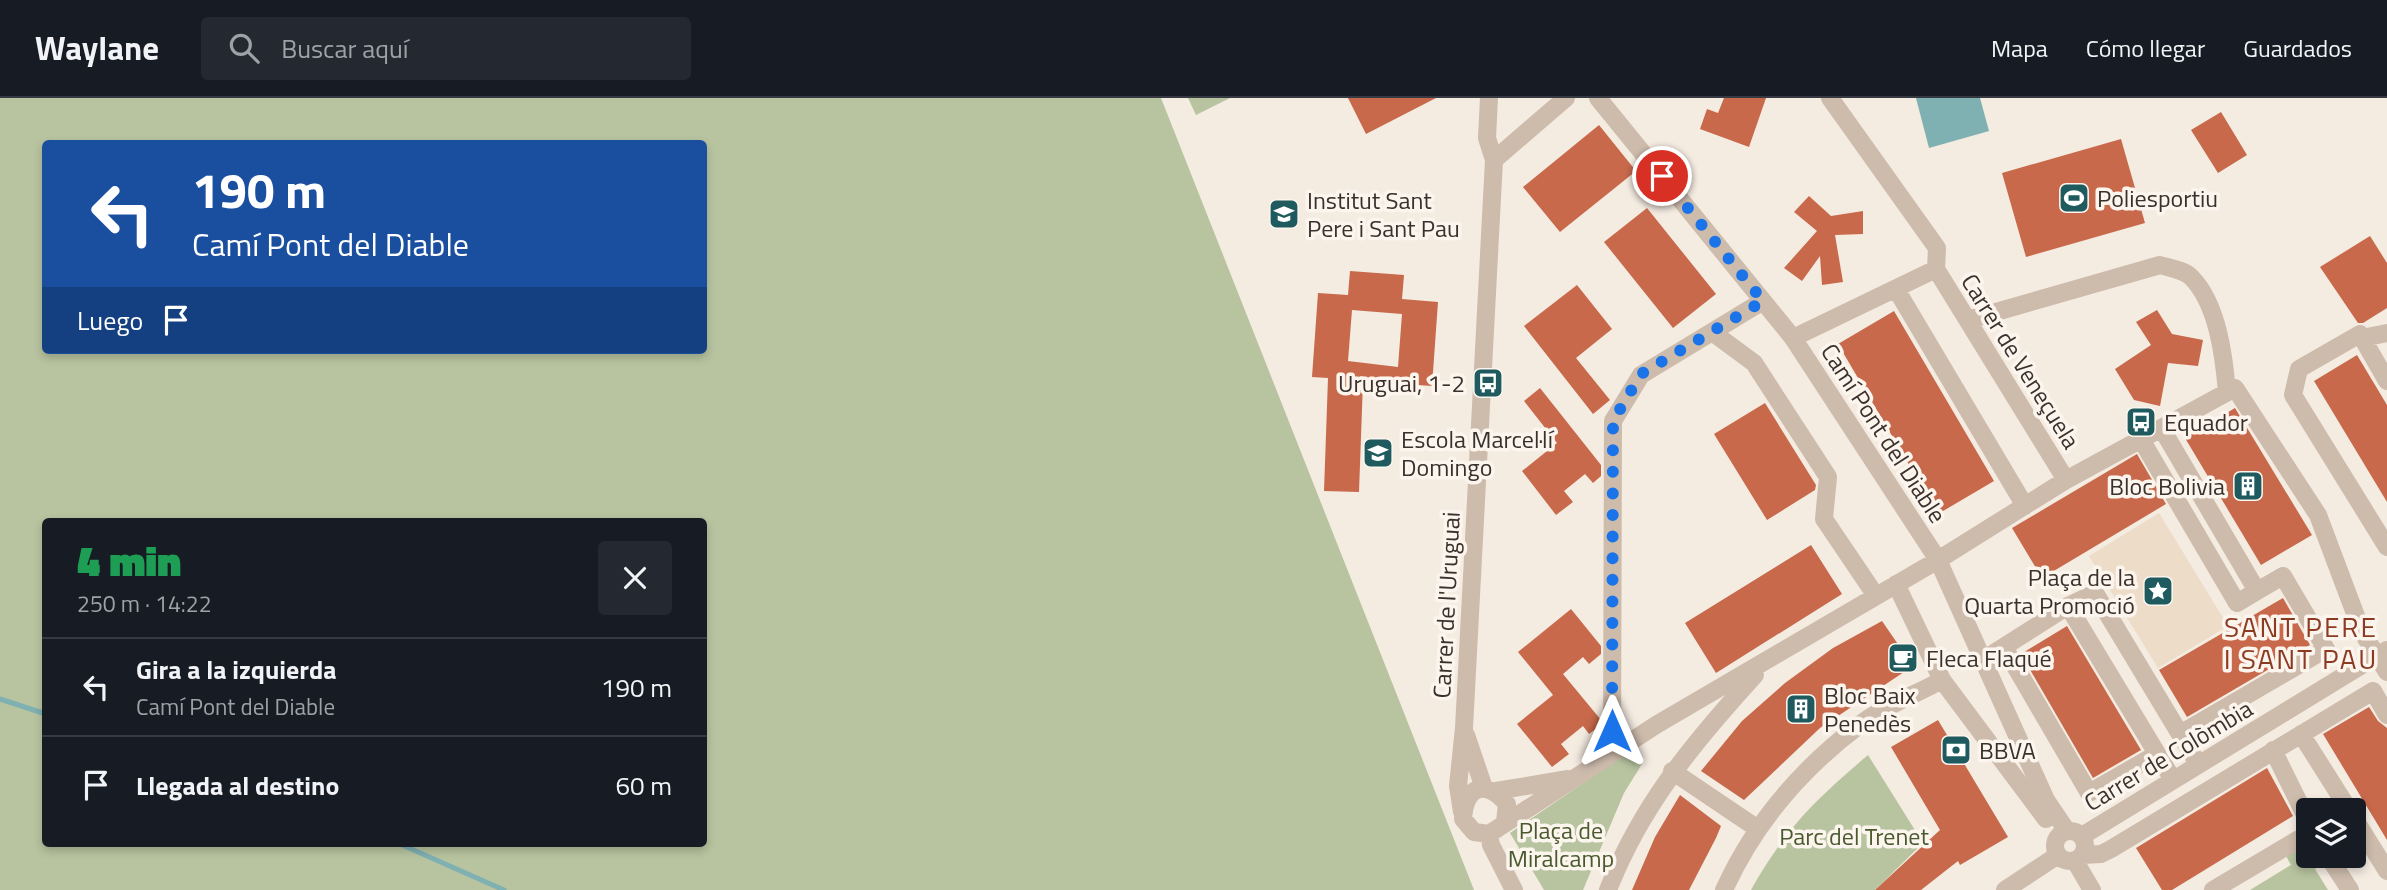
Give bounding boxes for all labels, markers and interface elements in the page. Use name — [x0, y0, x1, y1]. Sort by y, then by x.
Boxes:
search box — [201, 17, 691, 80]
text: Waylane — [35, 23, 159, 73]
icon: search — [225, 29, 263, 67]
text: Buscar aquí — [281, 29, 408, 68]
text: Mapa — [1991, 30, 2048, 66]
text: Cómo llegar — [2086, 30, 2205, 66]
text: Guardados — [2243, 30, 2352, 66]
pin — [1632, 146, 1692, 206]
text: 190 m — [192, 152, 326, 227]
icon: arrive — [1643, 157, 1681, 195]
icon: left — [77, 168, 168, 259]
place label: Poliesportiu — [2097, 180, 2218, 216]
sports icon: Poliesportiu — [2057, 181, 2091, 215]
place label: Institut Sant Pere i Sant Pau — [1307, 182, 1460, 246]
school or university icon: Institut Sant Pere i Sant Pau — [1267, 197, 1301, 231]
text: Camí Pont del Diable — [192, 220, 469, 268]
street label: Carrer de Veneçuela — [1953, 266, 2089, 456]
text: Luego — [77, 301, 143, 340]
icon: arrive — [157, 301, 195, 339]
street label: Camí Pont del Diable — [1812, 336, 1956, 530]
place label: Uruguai, 1-2 — [1338, 365, 1465, 401]
bus stop icon: Uruguai, 1-2 — [1471, 366, 1505, 400]
place label: Equador — [2164, 404, 2248, 440]
bus stop icon: Equador — [2124, 405, 2158, 439]
place label: Escola Marcel·lí Domingo — [1401, 421, 1555, 485]
school or university icon: Escola Marcel·lí Domingo — [1361, 436, 1395, 470]
place label: Bloc Bolivia — [2109, 468, 2225, 504]
building icon: Bloc Bolivia — [2231, 469, 2265, 503]
street label: Carrer de l'Uruguai — [1423, 511, 1469, 699]
text: 4 min — [77, 528, 181, 592]
button: close — [598, 541, 672, 615]
place label: Plaça de la Quarta Promoció — [1964, 559, 2135, 623]
place icon: Plaça de la Quarta Promoció — [2141, 574, 2175, 608]
text: 250 m · 14:22 — [77, 586, 212, 621]
district label: SANT PERE I SANT PAU — [2224, 605, 2378, 680]
place label: Fleca Flaqué — [1926, 640, 2052, 676]
cafe icon: Fleca Flaqué — [1886, 641, 1920, 675]
text: Gira a la izquierda — [136, 650, 337, 689]
icon: left — [77, 668, 115, 706]
text: 190 m — [601, 668, 672, 707]
place label: Bloc Baix Penedès — [1824, 677, 1916, 741]
text: Camí Pont del Diable — [136, 689, 335, 724]
street label: Carrer de Colòmbia — [2077, 690, 2259, 820]
building icon: Bloc Baix Penedès — [1784, 692, 1818, 726]
position arrow — [1575, 694, 1649, 768]
place label: BBVA — [1979, 732, 2036, 768]
bank icon: BBVA — [1939, 733, 1973, 767]
icon: arrive — [77, 766, 115, 804]
text: Llegada al destino — [136, 766, 339, 805]
text: 60 m — [615, 766, 672, 805]
map controls — [2296, 798, 2366, 868]
button: layers — [2296, 798, 2366, 868]
park label: Plaça de Miralcamp — [1508, 812, 1614, 876]
park label: Parc del Trenet — [1779, 818, 1929, 854]

